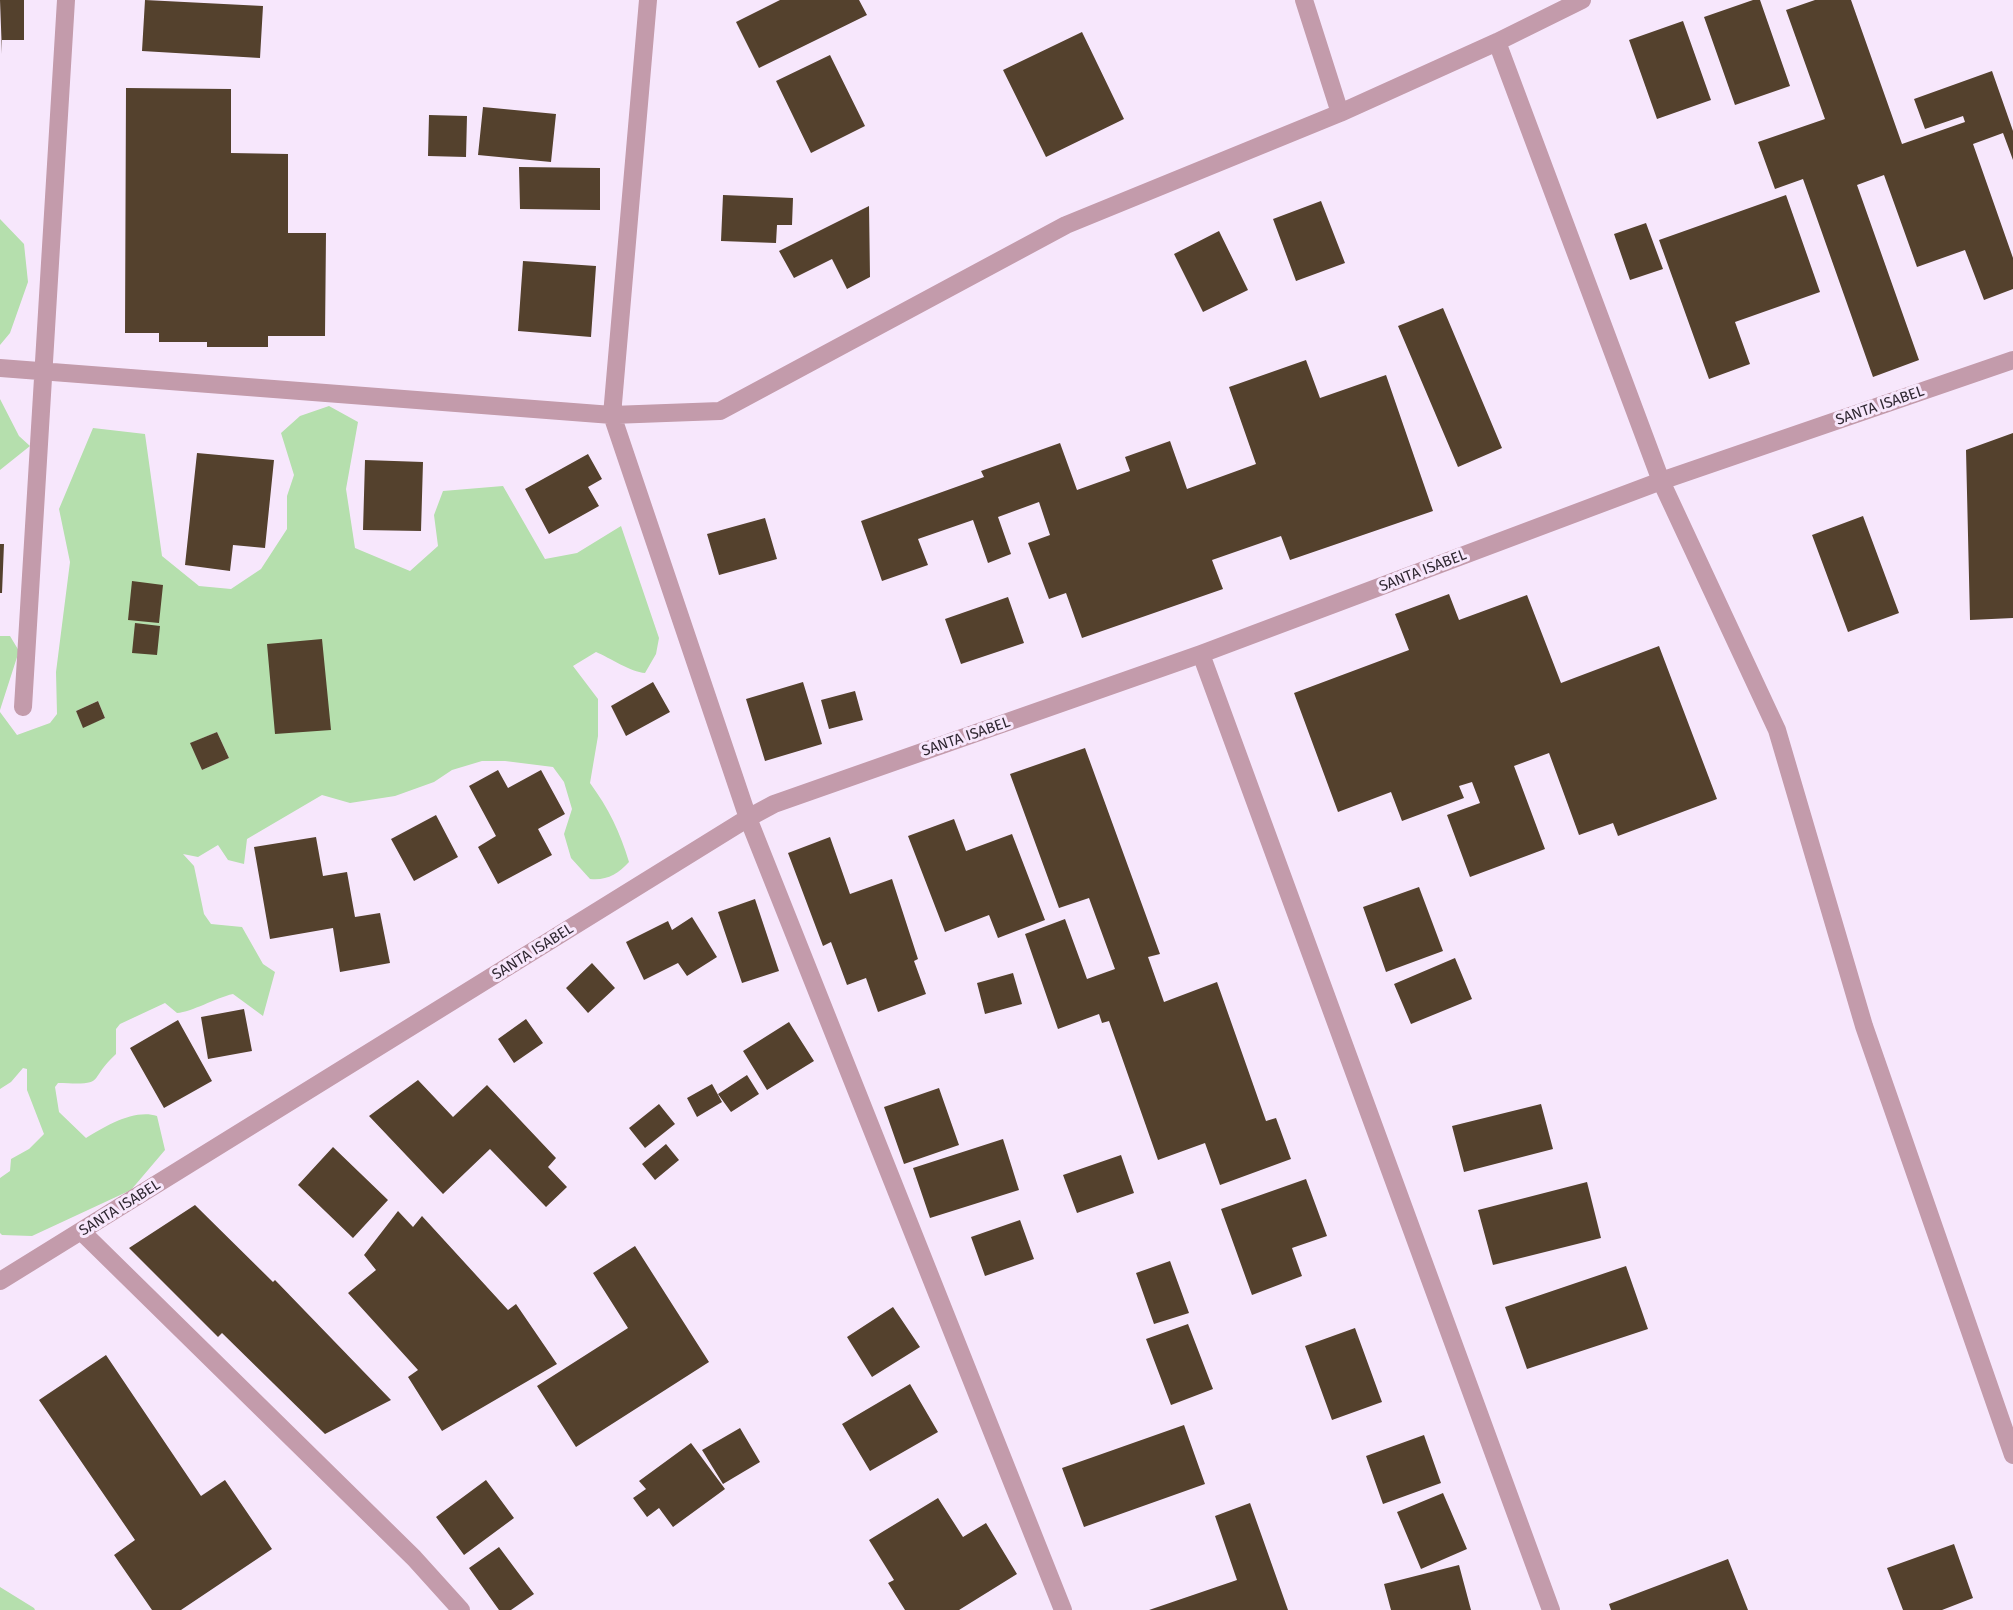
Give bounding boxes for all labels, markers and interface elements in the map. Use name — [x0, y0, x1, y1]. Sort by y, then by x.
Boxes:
street label: SANTA ISABEL — [1833, 382, 1927, 430]
street label: SANTA ISABEL — [1377, 546, 1469, 596]
street label: SANTA ISABEL — [919, 713, 1013, 761]
street label: SANTA ISABEL — [489, 920, 577, 984]
street label: SANTA ISABEL — [76, 1176, 164, 1240]

